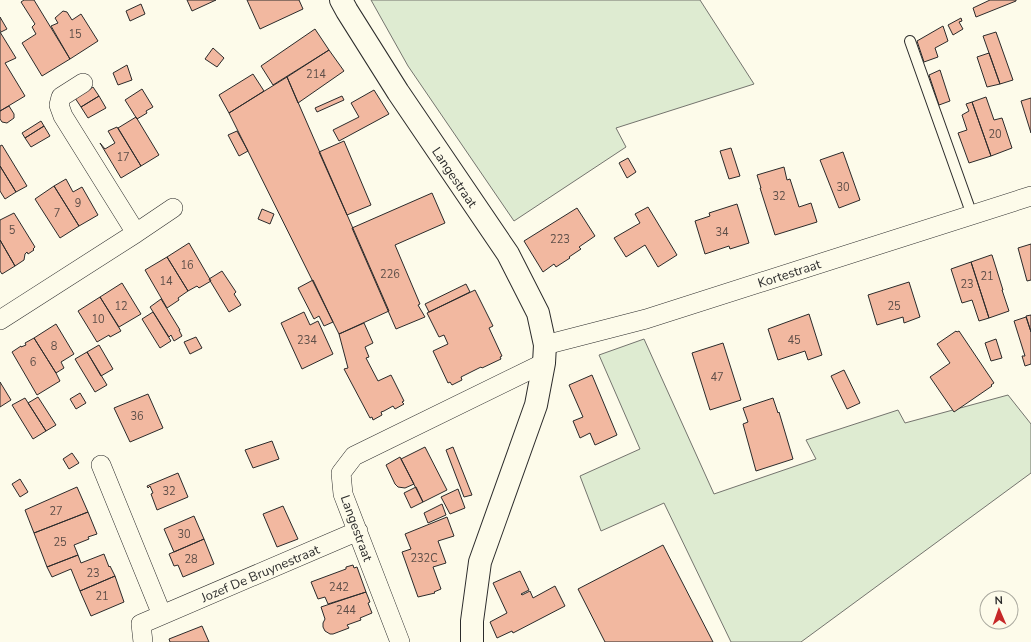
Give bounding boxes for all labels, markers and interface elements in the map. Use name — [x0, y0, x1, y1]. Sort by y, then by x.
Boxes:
house number: 15 — [68, 27, 82, 42]
house number: 214 — [306, 67, 326, 82]
house number: 20 — [988, 127, 1002, 142]
street label: Langestraat — [427, 144, 481, 212]
house number: 17 — [116, 150, 130, 165]
house number: 30 — [836, 180, 850, 195]
house number: 32 — [772, 189, 786, 204]
house number: 9 — [75, 196, 81, 211]
house number: 7 — [54, 206, 60, 221]
house number: 5 — [9, 223, 16, 238]
house number: 34 — [715, 225, 729, 240]
house number: 223 — [550, 232, 570, 247]
street label: Kortestraat — [755, 255, 824, 293]
house number: 16 — [180, 258, 194, 273]
house number: 226 — [380, 267, 400, 282]
house number: 21 — [980, 269, 994, 284]
house number: 14 — [159, 274, 173, 289]
house number: 23 — [960, 277, 974, 292]
house number: 12 — [114, 299, 128, 314]
house number: 25 — [887, 299, 901, 314]
house number: 10 — [91, 312, 105, 327]
house number: 234 — [297, 333, 317, 348]
house number: 45 — [787, 333, 801, 348]
house number: 8 — [51, 339, 58, 354]
house number: 6 — [30, 355, 37, 370]
house number: 47 — [710, 370, 724, 385]
house number: 36 — [130, 409, 144, 424]
house number: 32 — [162, 484, 176, 499]
street label: Langestraat — [336, 493, 377, 565]
house number: 27 — [49, 504, 63, 519]
house number: 30 — [177, 527, 191, 542]
house number: 25 — [53, 535, 67, 550]
street label: Jozef De Bruynestraat — [197, 541, 323, 607]
house number: 232C — [410, 551, 438, 566]
house number: 28 — [184, 552, 198, 567]
house number: 23 — [86, 566, 100, 581]
house number: 242 — [329, 580, 349, 595]
house number: 21 — [95, 589, 109, 604]
north arrow — [979, 590, 1019, 630]
text: N — [994, 593, 1003, 608]
house number: 244 — [336, 603, 356, 618]

